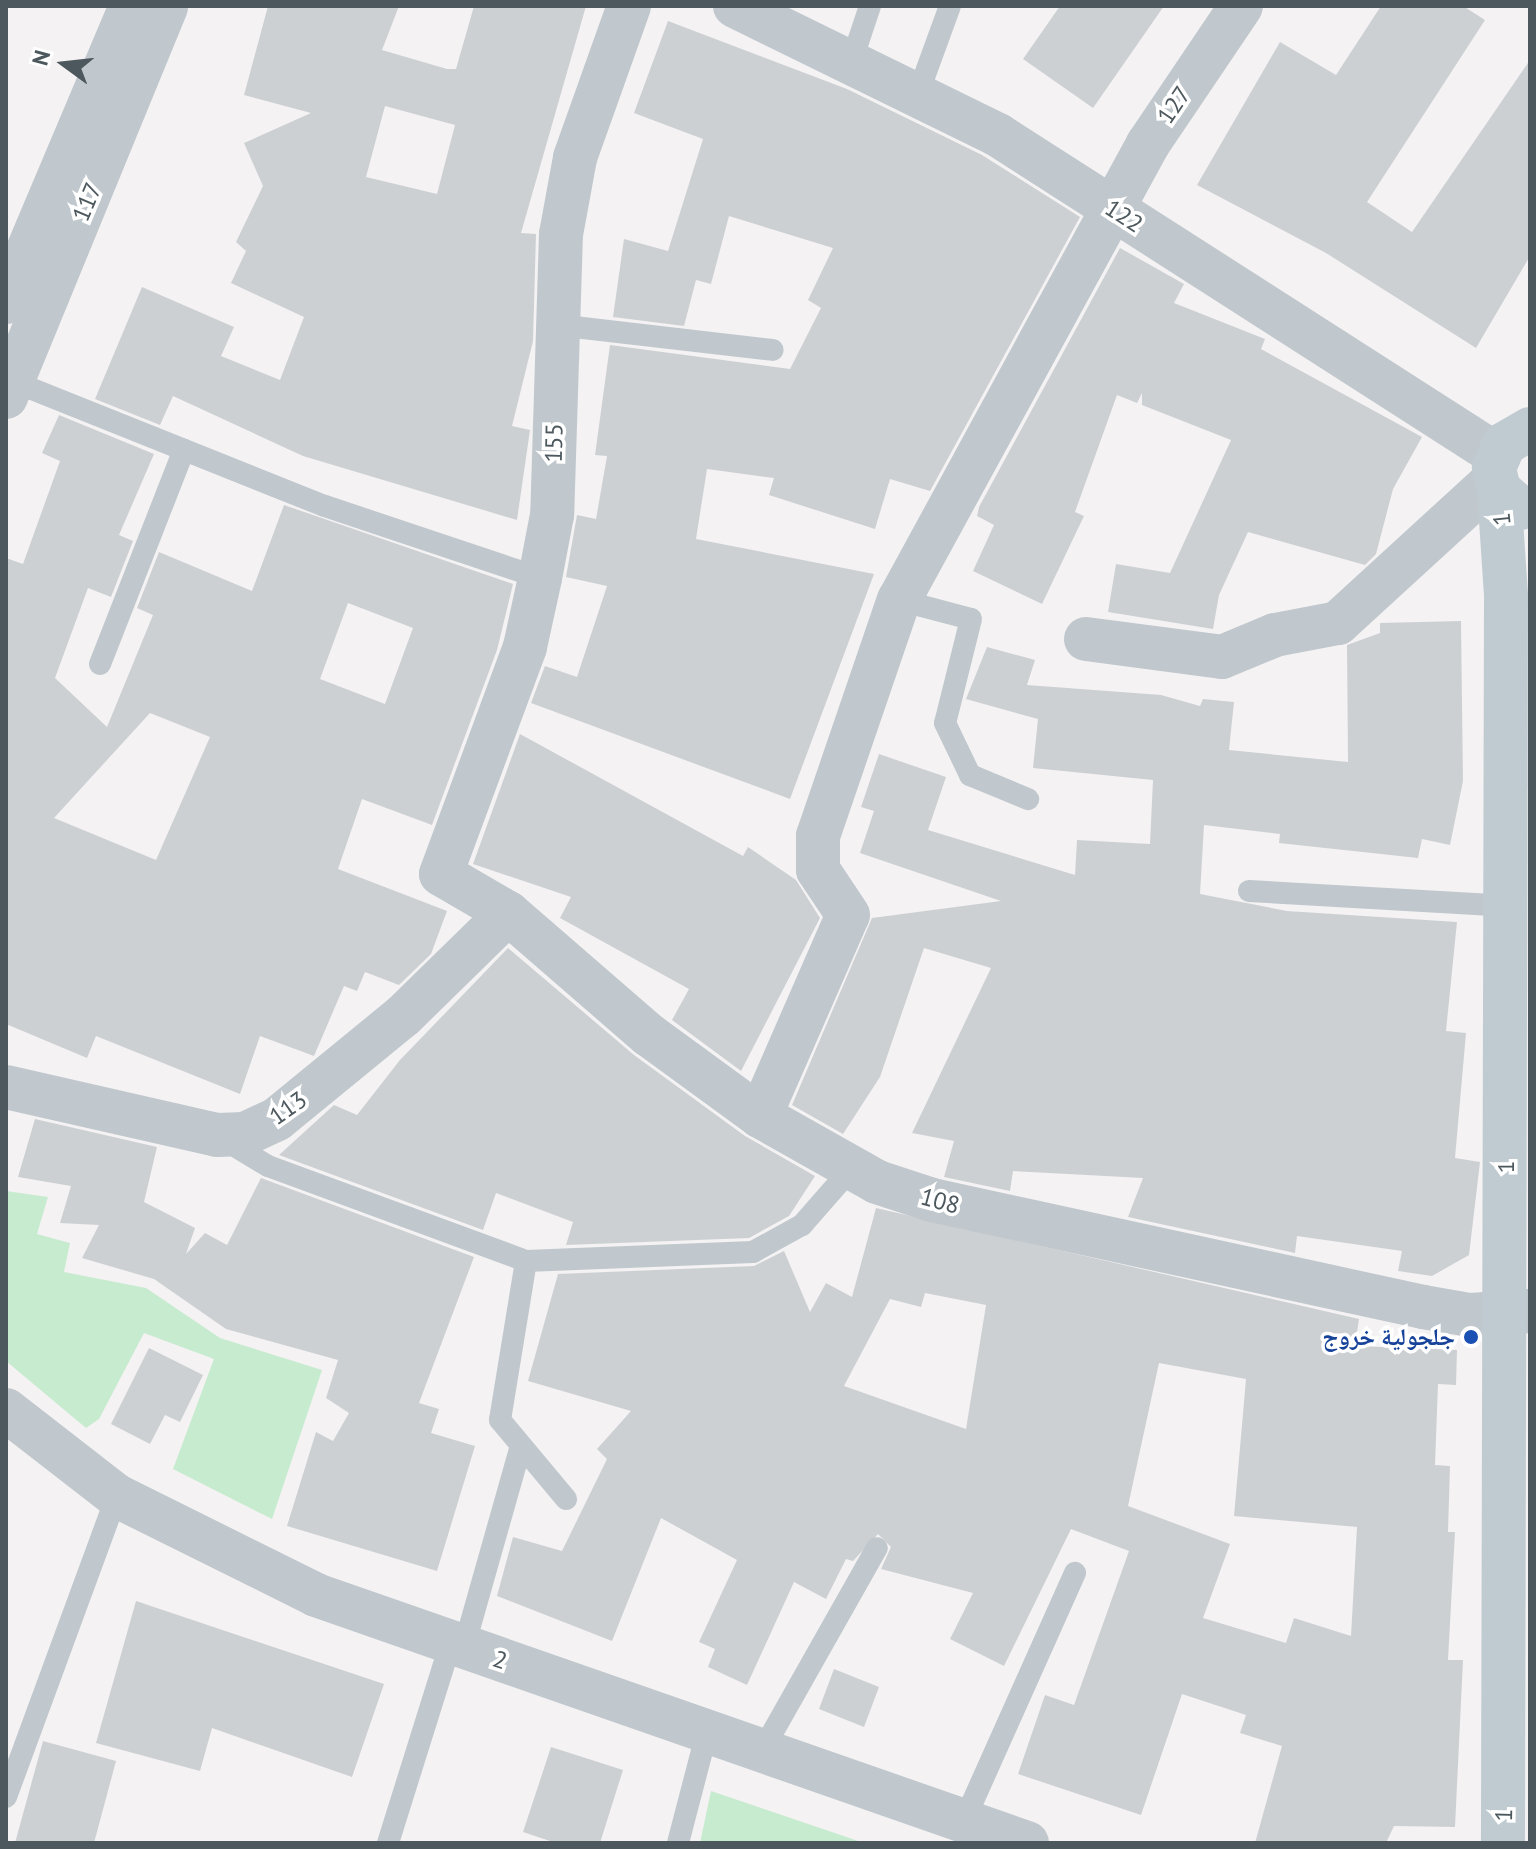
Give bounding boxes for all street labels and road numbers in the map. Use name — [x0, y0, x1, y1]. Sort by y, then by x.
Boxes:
street label: 127 — [1151, 81, 1197, 129]
street label: 117 — [66, 178, 108, 226]
street label: 122 — [1100, 193, 1148, 239]
street label: 155 — [539, 423, 569, 463]
street label: 1 — [1487, 511, 1517, 527]
street label: 113 — [264, 1085, 312, 1131]
street label: 1 — [1492, 1160, 1520, 1174]
street label: 108 — [917, 1182, 963, 1220]
street label: 2 — [489, 1644, 511, 1676]
street label: 1 — [1489, 1808, 1519, 1822]

